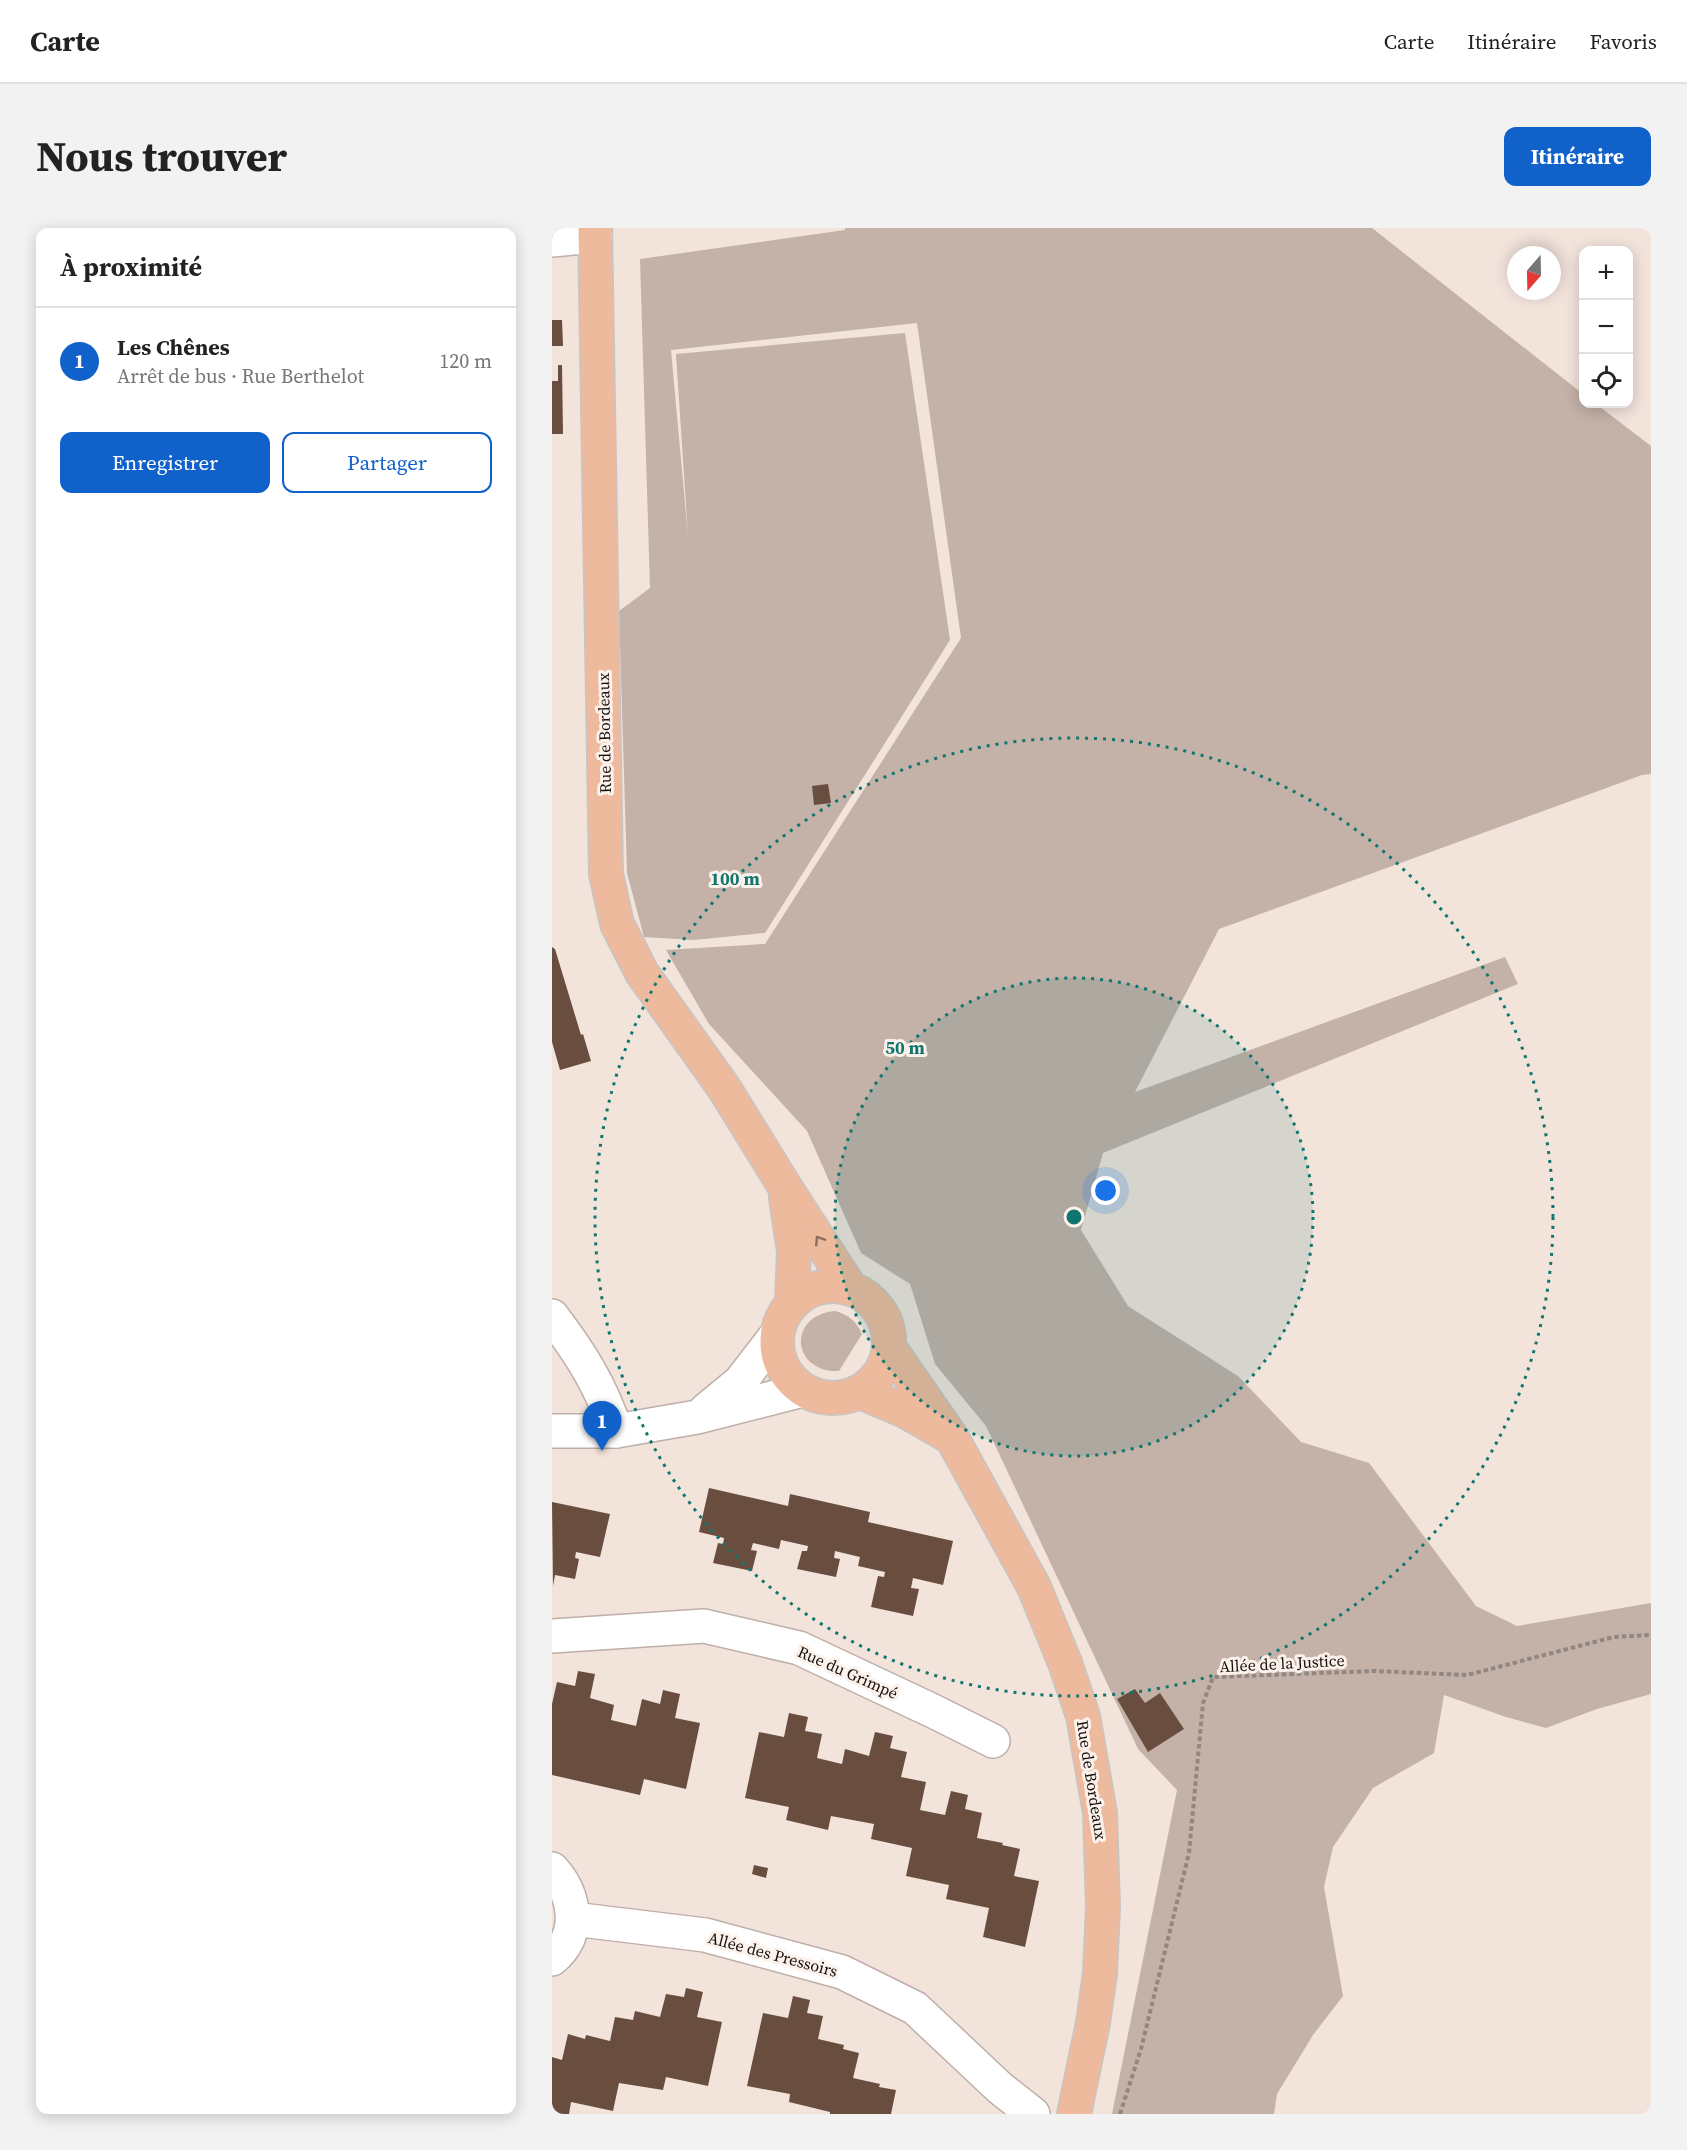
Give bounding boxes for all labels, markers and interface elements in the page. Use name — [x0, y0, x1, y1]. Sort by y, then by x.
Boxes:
text: Carte — [30, 22, 100, 60]
text: Carte — [1384, 27, 1434, 56]
text: Itinéraire — [1467, 27, 1556, 56]
text: Favoris — [1589, 27, 1657, 56]
text: Nous trouver — [36, 127, 287, 185]
button: Itinéraire — [1504, 127, 1651, 186]
north arrow — [1507, 246, 1561, 300]
map controls — [1579, 246, 1633, 408]
button: + — [1579, 246, 1633, 300]
text: À proximité — [60, 249, 202, 285]
button: − — [1579, 300, 1633, 354]
text: Les Chênes — [117, 332, 230, 362]
text: 1 — [74, 347, 85, 375]
text: 120 m — [439, 347, 492, 375]
button: locate — [1579, 354, 1633, 408]
text: Arrêt de bus · Rue Berthelot — [117, 362, 364, 390]
button: Enregistrer — [60, 432, 270, 493]
button: Partager — [282, 432, 492, 493]
street label: Rue de Bordeaux — [592, 672, 616, 794]
text: 100 m — [710, 866, 760, 891]
text: 50 m — [885, 1035, 925, 1060]
your location — [1091, 1176, 1120, 1205]
centre of rings — [1064, 1207, 1084, 1227]
one-way arrow — [815, 1236, 826, 1247]
pin: 1 — [583, 1402, 622, 1451]
street label: Rue du Grimpé — [794, 1640, 902, 1704]
street label: Allée de la Justice — [1219, 1649, 1345, 1677]
street label: Rue de Bordeaux — [1072, 1719, 1112, 1842]
street label: Allée des Pressoirs — [706, 1926, 840, 1982]

